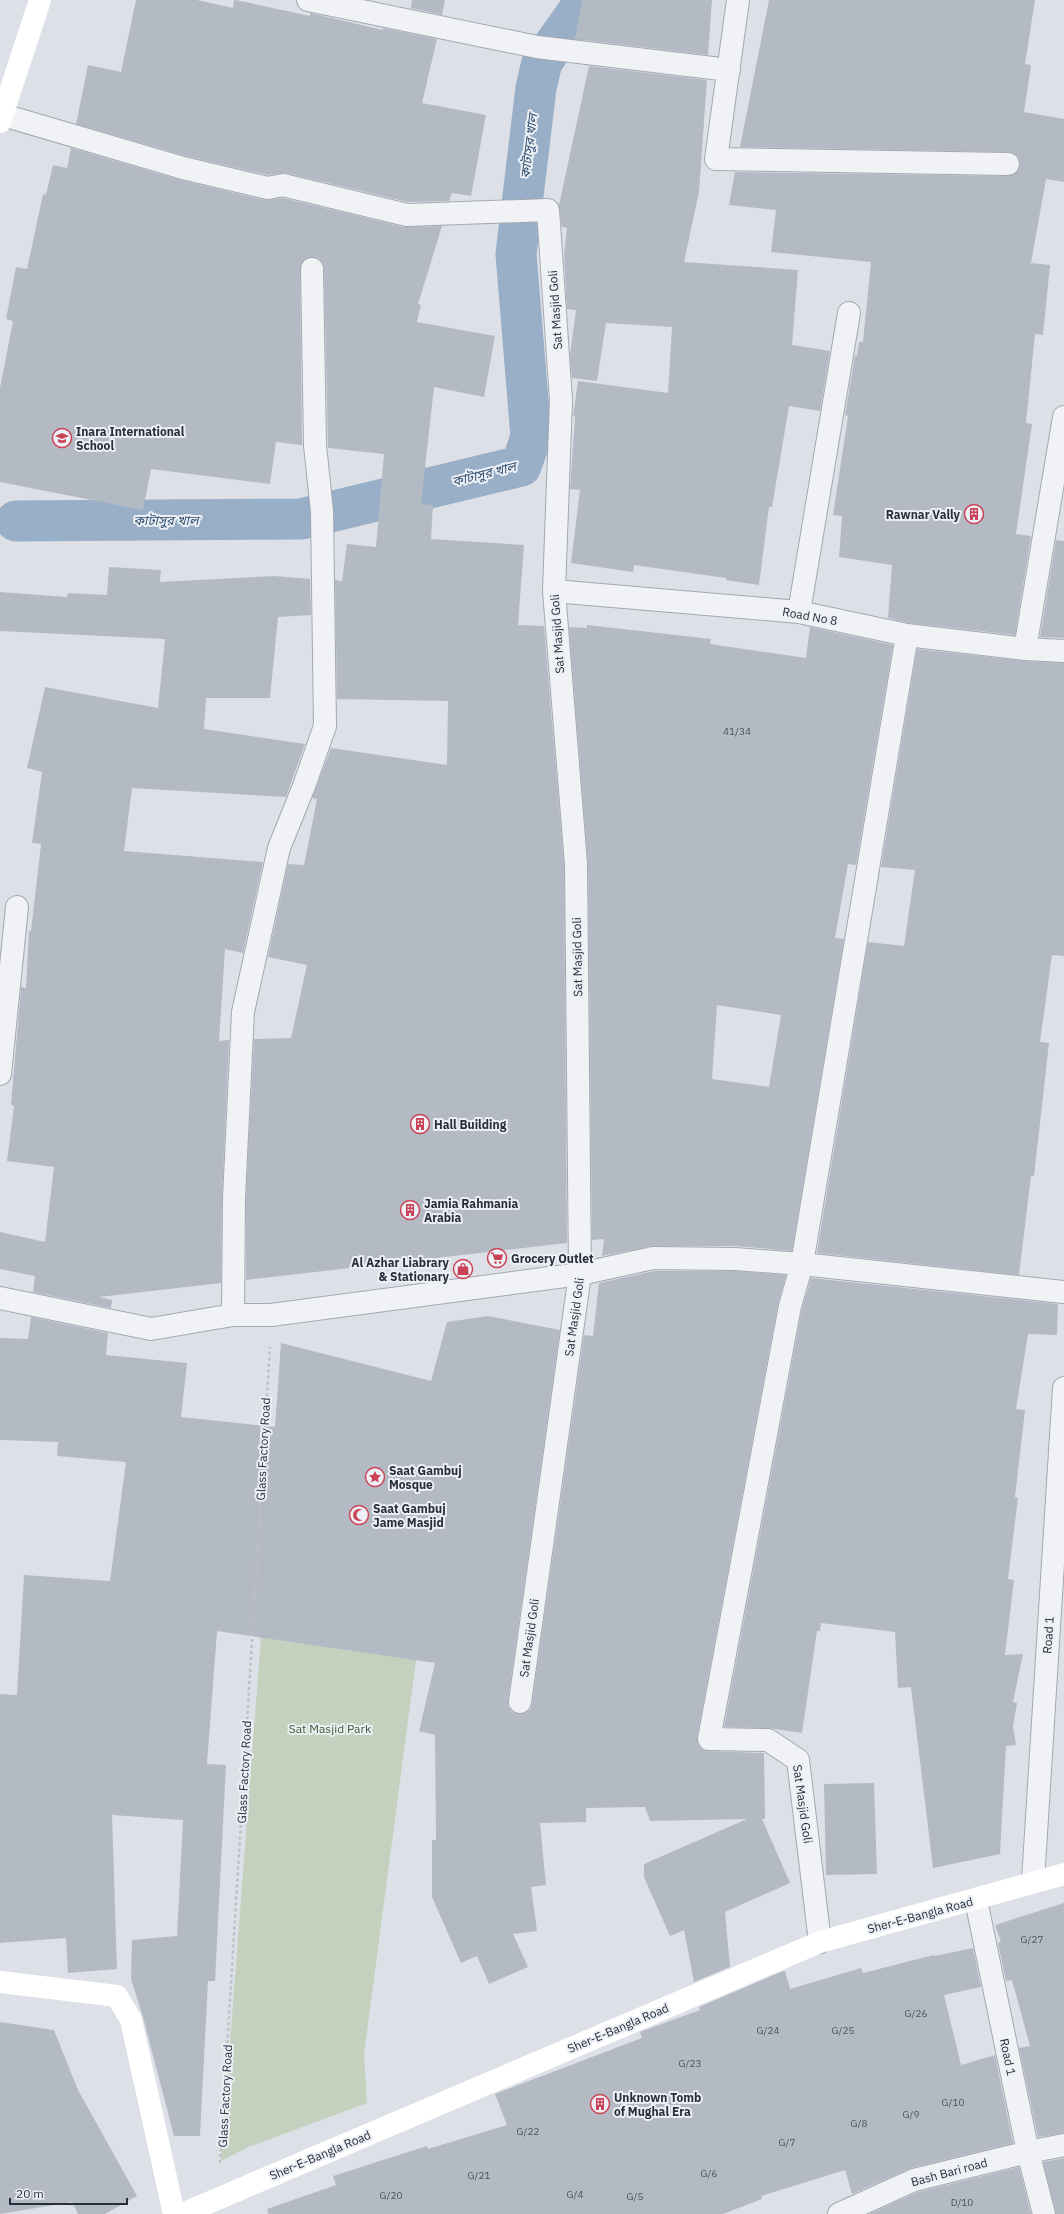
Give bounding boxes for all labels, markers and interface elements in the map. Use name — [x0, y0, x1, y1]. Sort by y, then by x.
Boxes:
water label: কাটাসুর খাল — [517, 110, 542, 179]
street label: Sat Masjid Goli — [545, 270, 565, 350]
place label: Inara International School — [76, 424, 185, 453]
school or university icon: Inara International School — [51, 427, 73, 449]
water label: কাটাসুর খাল — [450, 457, 520, 490]
building icon: Rawnar Vally — [963, 503, 985, 525]
place label: Rawnar Vally — [886, 507, 961, 522]
water label: কাটাসুর খাল — [134, 512, 201, 529]
street label: Sat Masjid Goli — [547, 594, 567, 674]
street label: Road No 8 — [781, 604, 839, 628]
house number: 41/34 — [723, 725, 751, 738]
street label: Sat Masjid Goli — [569, 917, 585, 997]
building icon: Hall Building — [409, 1113, 431, 1135]
place label: Hall Building — [434, 1117, 507, 1132]
place label: Jamia Rahmania Arabia — [424, 1196, 518, 1225]
building icon: Jamia Rahmania Arabia — [399, 1199, 421, 1221]
supermarket icon: Grocery Outlet — [486, 1247, 508, 1269]
place label: Grocery Outlet — [511, 1251, 594, 1266]
place label: Al Azhar Liabrary & Stationary — [351, 1255, 450, 1284]
shop icon: Al Azhar Liabrary & Stationary — [452, 1258, 474, 1280]
street label: Sat Masjid Goli — [561, 1277, 587, 1357]
street label: Glass Factory Road — [253, 1397, 273, 1501]
place label: Saat Gambuj Mosque — [389, 1463, 462, 1492]
place icon: Saat Gambuj Mosque — [364, 1466, 386, 1488]
place label: Saat Gambuj Jame Masjid — [373, 1501, 446, 1530]
mosque icon: Saat Gambuj Jame Masjid — [348, 1504, 370, 1526]
street label: Sat Masjid Goli — [516, 1598, 542, 1678]
street label: Road 1 — [1039, 1616, 1057, 1654]
street label: Glass Factory Road — [234, 1720, 254, 1824]
park label: Sat Masjid Park — [289, 1721, 372, 1736]
street label: Sat Masjid Goli — [790, 1764, 816, 1844]
street label: Sher-E-Bangla Road — [866, 1894, 974, 1936]
house number: G/27 — [1021, 1933, 1043, 1946]
street label: Sher-E-Bangla Road — [565, 2000, 671, 2056]
house number: G/26 — [905, 2007, 927, 2020]
house number: G/24 — [757, 2024, 779, 2037]
house number: G/25 — [832, 2024, 854, 2037]
street label: Road 1 — [997, 2037, 1019, 2077]
street label: Glass Factory Road — [215, 2044, 235, 2148]
house number: G/23 — [679, 2057, 701, 2070]
place label: Unknown Tomb of Mughal Era — [614, 2090, 701, 2119]
building icon: Unknown Tomb of Mughal Era — [589, 2093, 611, 2115]
house number: G/10 — [942, 2096, 964, 2109]
house number: G/9 — [903, 2108, 919, 2121]
house number: G/8 — [851, 2117, 867, 2130]
house number: G/22 — [517, 2125, 539, 2138]
street label: Sher-E-Bangla Road — [267, 2127, 373, 2183]
house number: G/7 — [779, 2136, 795, 2149]
street label: Bash Bari road — [909, 2155, 989, 2189]
house number: G/6 — [701, 2167, 717, 2180]
house number: G/21 — [468, 2169, 490, 2182]
scale bar — [10, 2180, 127, 2206]
text: 20 m — [16, 2186, 44, 2201]
house number: G/4 — [567, 2188, 583, 2201]
house number: G/20 — [380, 2189, 402, 2202]
house number: G/5 — [627, 2190, 643, 2203]
house number: D/10 — [951, 2196, 973, 2209]

